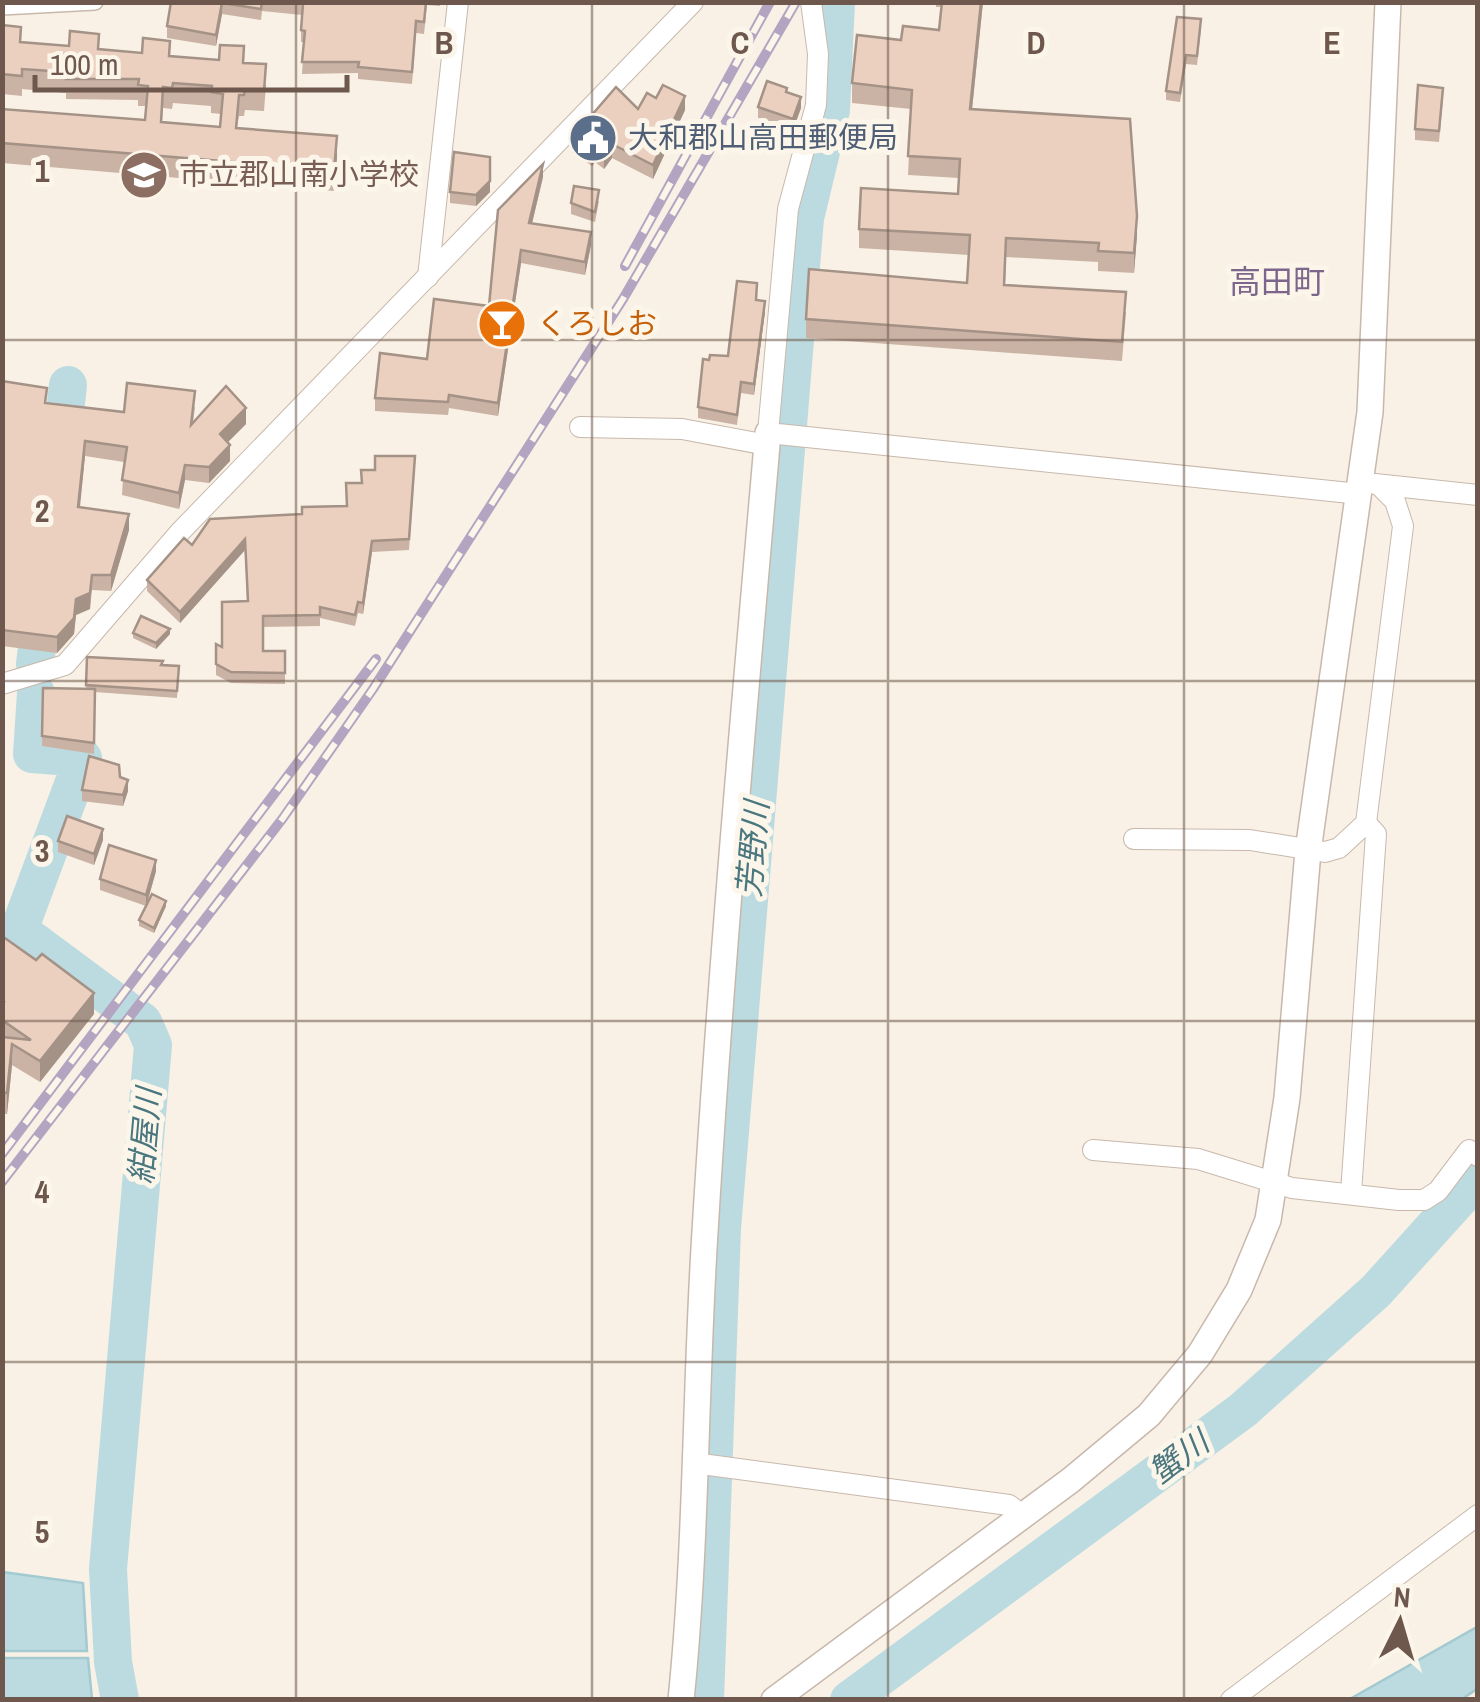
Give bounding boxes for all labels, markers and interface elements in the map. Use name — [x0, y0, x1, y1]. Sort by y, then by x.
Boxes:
text: B — [435, 21, 453, 64]
text: C — [731, 21, 749, 64]
text: D — [1027, 21, 1045, 64]
text: E — [1323, 21, 1341, 64]
scale bar — [35, 30, 348, 92]
text: 100 m — [50, 44, 118, 84]
public building icon: 大和郡山高田郵便局 — [567, 112, 619, 164]
place label: 大和郡山高田郵便局 — [628, 117, 898, 157]
text: 1 — [35, 149, 50, 192]
school or university icon: 市立郡山南小学校 — [118, 149, 170, 201]
place label: 市立郡山南小学校 — [179, 154, 419, 194]
district label: 高田町 — [1229, 260, 1325, 303]
bar icon: くろしお — [476, 298, 528, 350]
place label: くろしお — [537, 303, 657, 343]
text: 2 — [35, 489, 49, 532]
water label: 芳野川 — [727, 796, 778, 899]
text: 3 — [35, 829, 49, 872]
water label: 紺屋川 — [119, 1083, 170, 1186]
text: 4 — [35, 1170, 50, 1213]
water label: 蟹川 — [1140, 1419, 1220, 1493]
text: 5 — [35, 1510, 49, 1553]
north arrow — [1350, 1572, 1450, 1672]
text: N — [1392, 1577, 1412, 1617]

